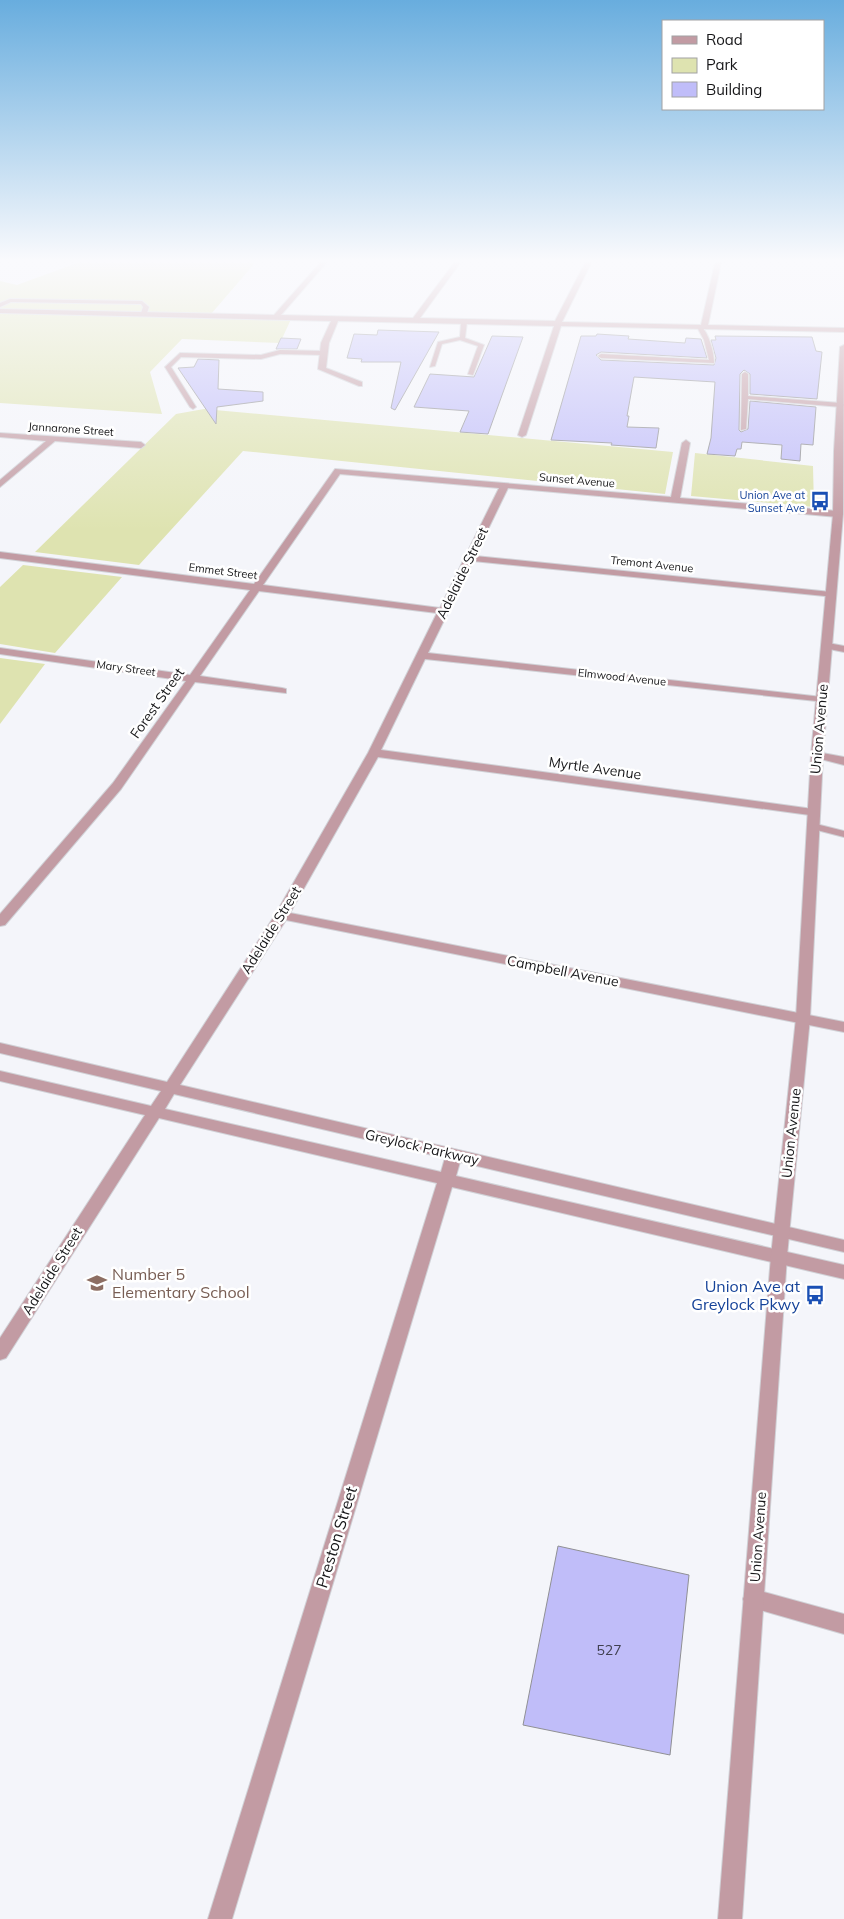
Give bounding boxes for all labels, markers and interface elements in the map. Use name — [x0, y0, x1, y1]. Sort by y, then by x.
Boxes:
legend — [662, 20, 824, 110]
text: Road — [706, 30, 743, 49]
text: Park — [706, 55, 738, 74]
text: Building — [706, 80, 762, 99]
street label: Jannarone Street — [28, 419, 114, 439]
street label: Sunset Avenue — [538, 470, 616, 490]
place label: Union Ave at Sunset Ave — [739, 488, 805, 515]
bus stop icon: Union Ave at Sunset Ave — [809, 490, 831, 512]
street label: Adelaide Street — [432, 524, 492, 622]
street label: Tremont Avenue — [610, 553, 694, 575]
street label: Emmet Street — [188, 560, 258, 582]
street label: Mary Street — [96, 657, 157, 679]
street label: Forest Street — [126, 664, 188, 742]
street label: Elmwood Avenue — [577, 665, 667, 689]
street label: Union Avenue — [806, 683, 832, 775]
street label: Myrtle Avenue — [548, 753, 642, 783]
street label: Adelaide Street — [237, 883, 305, 977]
street label: Campbell Avenue — [506, 951, 620, 991]
street label: Union Avenue — [777, 1087, 805, 1179]
street label: Greylock Parkway — [363, 1125, 481, 1169]
street label: Adelaide Street — [18, 1224, 86, 1318]
place label: Number 5 Elementary School — [112, 1264, 250, 1302]
school or university icon: Number 5 Elementary School — [86, 1272, 108, 1294]
place label: Union Ave at Greylock Pkwy — [691, 1276, 800, 1314]
bus stop icon: Union Ave at Greylock Pkwy — [804, 1284, 826, 1306]
street label: Preston Street — [311, 1484, 361, 1590]
street label: Union Avenue — [746, 1491, 770, 1583]
house number: 527 — [596, 1641, 622, 1659]

